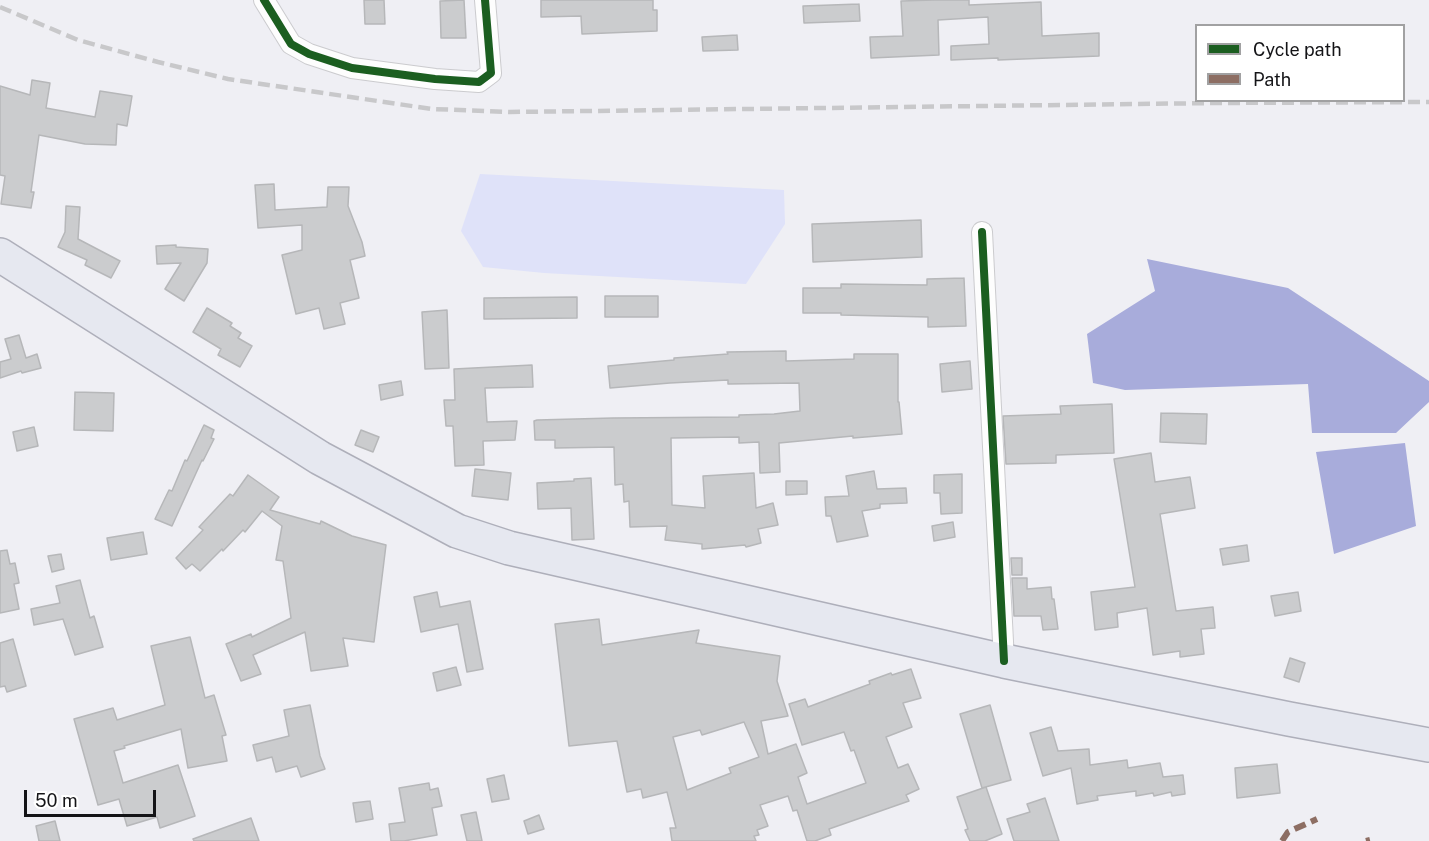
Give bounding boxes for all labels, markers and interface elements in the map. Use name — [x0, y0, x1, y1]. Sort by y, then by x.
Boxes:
legend — [1195, 24, 1405, 102]
text: Cycle path — [1253, 39, 1342, 60]
text: Path — [1253, 69, 1291, 90]
scale bar — [27, 778, 159, 816]
text: 50 m — [35, 790, 78, 811]

